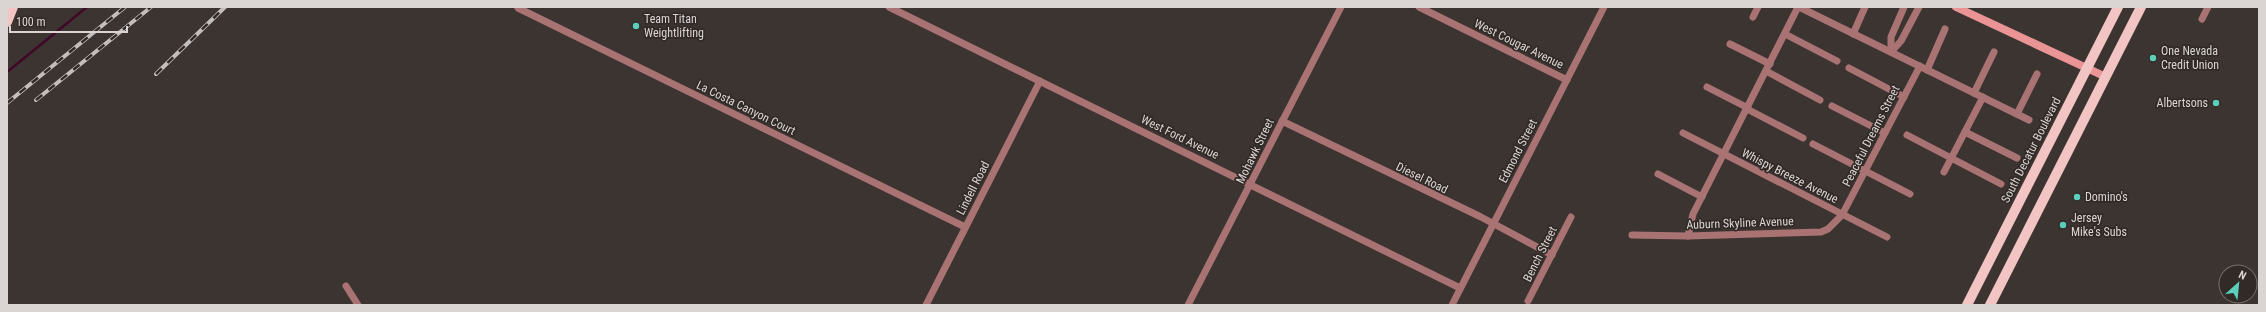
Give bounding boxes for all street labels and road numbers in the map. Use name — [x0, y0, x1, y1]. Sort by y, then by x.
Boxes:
street label: West Cougar Avenue — [1472, 16, 1566, 72]
street label: La Costa Canyon Court — [694, 78, 798, 138]
street label: Peaceful Dreams Street — [1839, 83, 1903, 189]
street label: South Decatur Boulevard — [1998, 95, 2064, 205]
street label: West Ford Avenue — [1139, 112, 1222, 162]
street label: Mohawk Street — [1233, 116, 1277, 186]
street label: Edmond Street — [1496, 116, 1540, 185]
street label: Whispy Breeze Avenue — [1740, 146, 1841, 207]
street label: Lindell Road — [954, 159, 992, 217]
street label: Diesel Road — [1394, 159, 1450, 197]
street label: Auburn Skyline Avenue — [1686, 214, 1794, 232]
street label: Bench Street — [1520, 224, 1560, 284]

